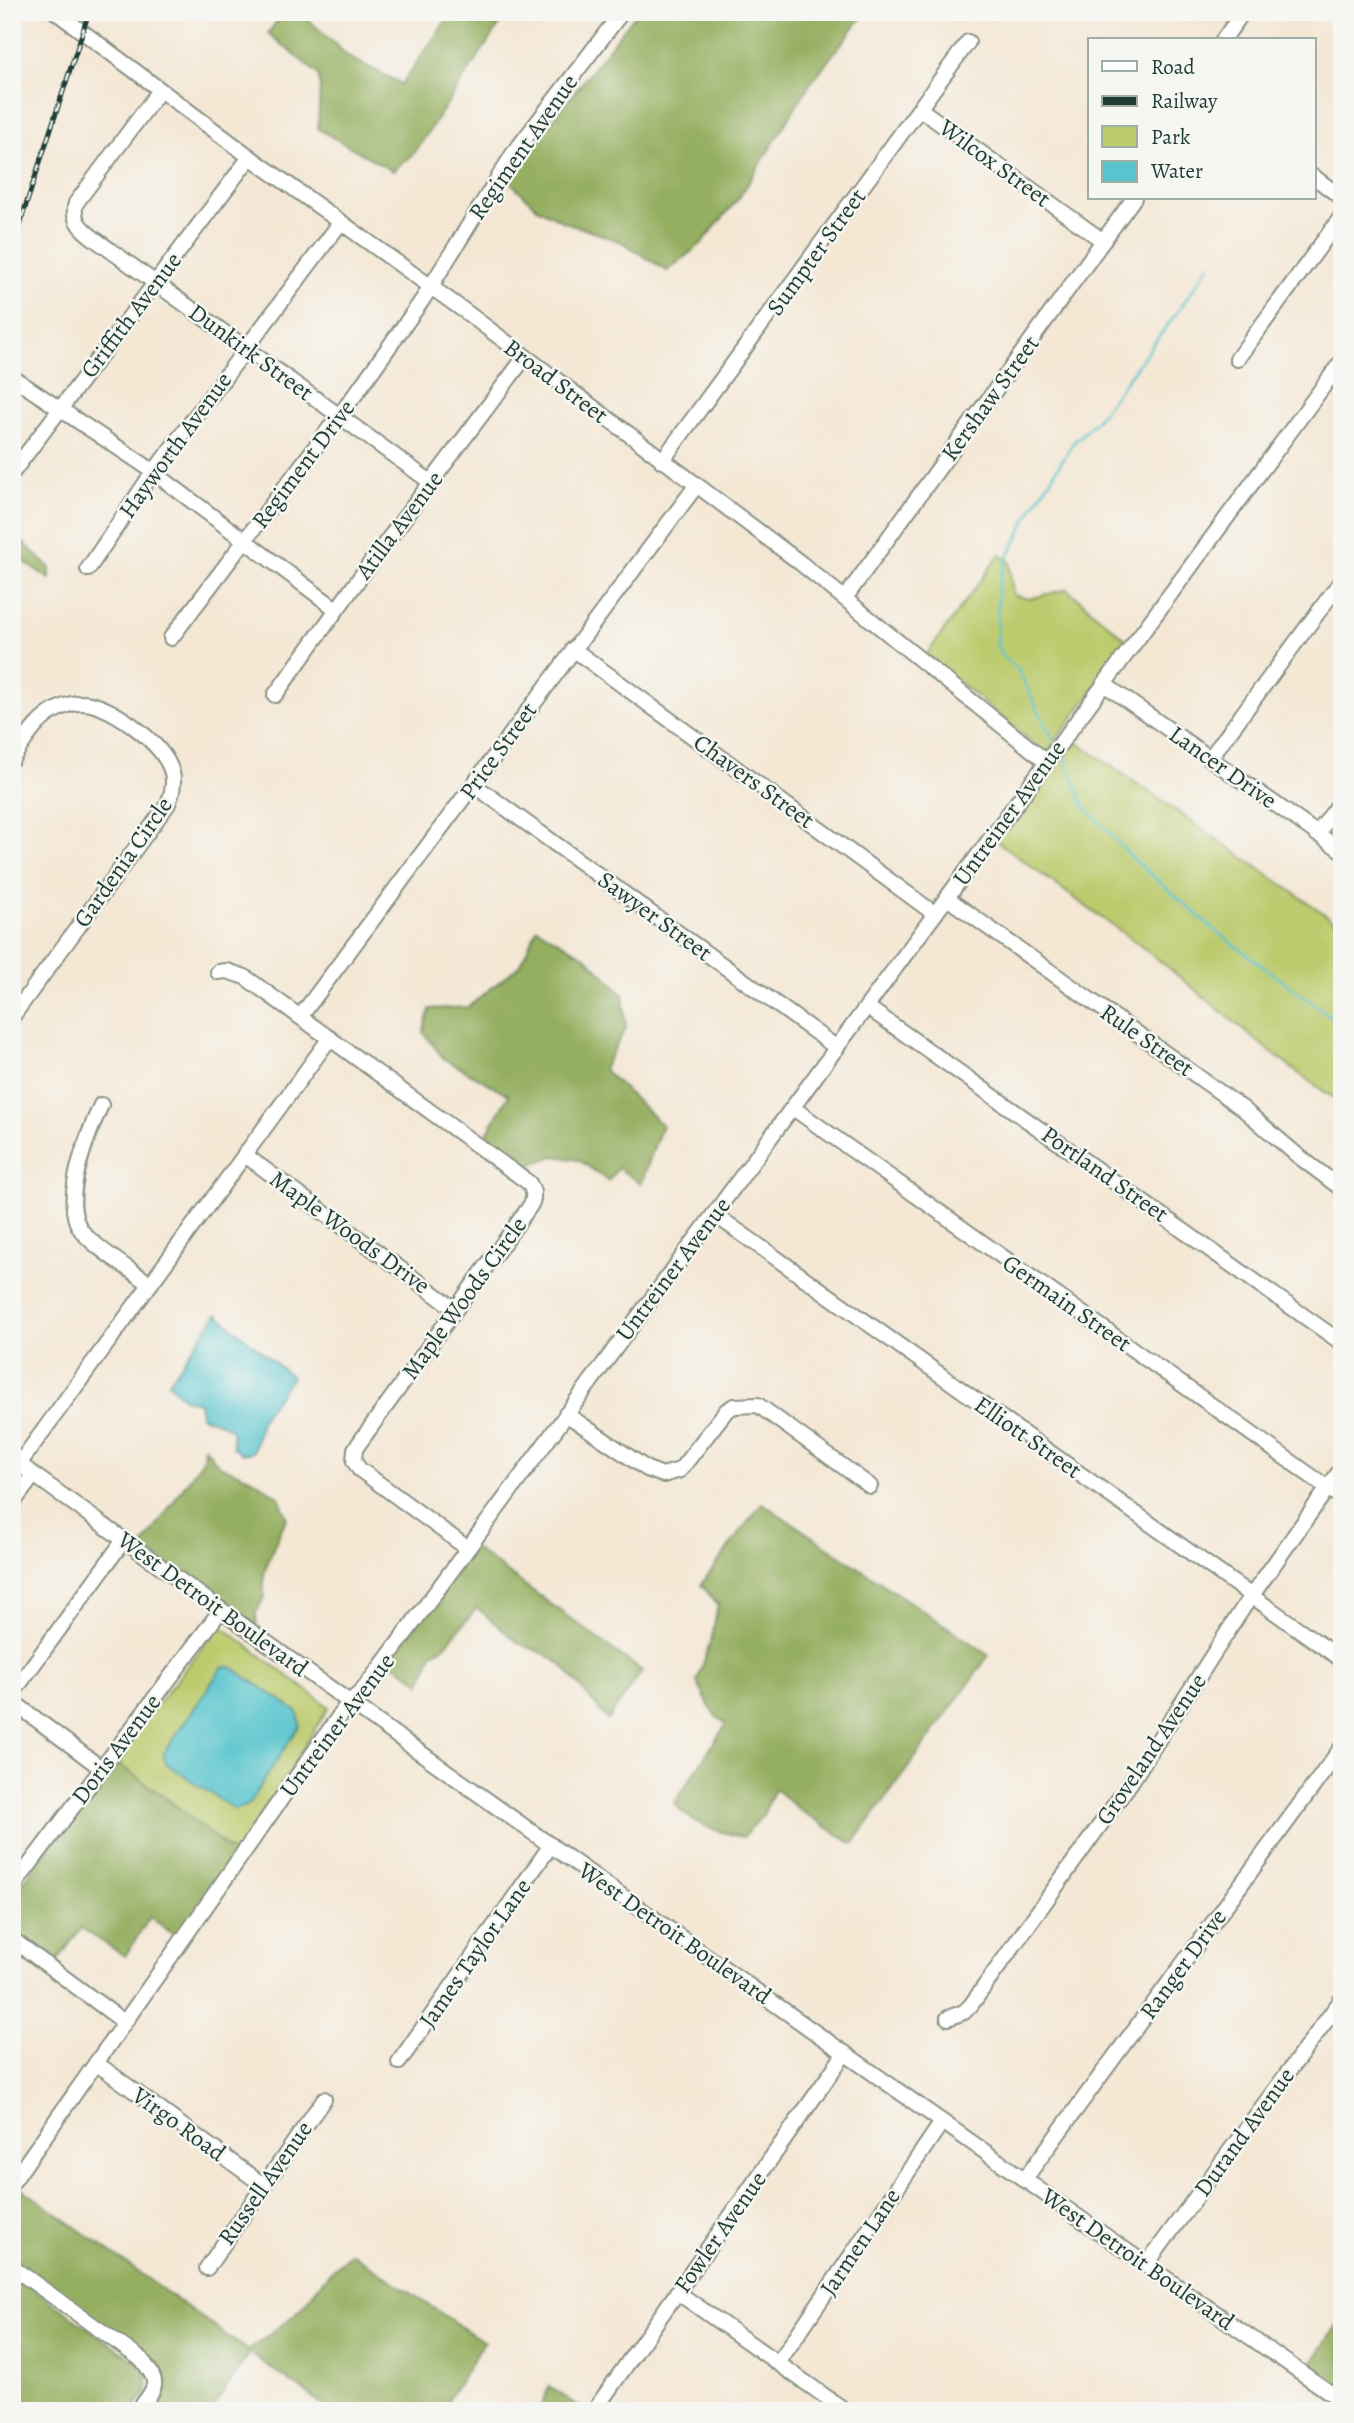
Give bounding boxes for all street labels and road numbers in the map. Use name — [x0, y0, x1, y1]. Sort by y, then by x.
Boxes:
street label: Regiment Avenue — [461, 68, 585, 226]
street label: Wilcox Street — [932, 111, 1057, 214]
street label: Sumpter Street — [759, 182, 873, 322]
street label: Griffith Avenue — [73, 246, 189, 384]
street label: Dunkirk Street — [182, 296, 320, 408]
street label: Kershaw Street — [934, 329, 1047, 467]
street label: Broad Street — [497, 331, 615, 431]
street label: Hayworth Avenue — [111, 365, 239, 525]
street label: Regiment Drive — [244, 393, 362, 535]
street label: Atilla Avenue — [347, 464, 450, 586]
street label: Price Street — [452, 696, 544, 806]
street label: Lancer Drive — [1163, 718, 1283, 816]
street label: Chavers Street — [687, 726, 821, 836]
street label: Untreiner Avenue — [945, 734, 1073, 892]
street label: Gardenia Circle — [66, 790, 180, 934]
street label: Sawyer Street — [591, 864, 719, 968]
street label: Rule Street — [1094, 996, 1200, 1084]
street label: Portland Street — [1035, 1118, 1175, 1230]
street label: Maple Woods Drive — [263, 1163, 437, 1301]
street label: Untreiner Avenue — [608, 1190, 738, 1348]
street label: Maple Woods Circle — [394, 1210, 534, 1386]
street label: Germain Street — [996, 1247, 1138, 1359]
street label: Elliott Street — [968, 1388, 1088, 1486]
street label: West Detroit Boulevard — [110, 1523, 315, 1684]
street label: Untreiner Avenue — [272, 1646, 402, 1804]
street label: Groveland Avenue — [1088, 1667, 1214, 1831]
street label: Doris Avenue — [64, 1687, 168, 1811]
street label: West Detroit Boulevard — [571, 1854, 778, 2012]
street label: James Taylor Lane — [411, 1872, 539, 2034]
street label: Ranger Drive — [1132, 1902, 1234, 2026]
street label: Durand Avenue — [1186, 2061, 1302, 2203]
street label: Virgo Road — [125, 2079, 232, 2169]
street label: Russell Avenue — [210, 2114, 320, 2252]
street label: Fowler Avenue — [666, 2165, 774, 2299]
street label: West Detroit Boulevard — [1034, 2180, 1241, 2338]
street label: Jarmen Lane — [812, 2182, 908, 2302]

